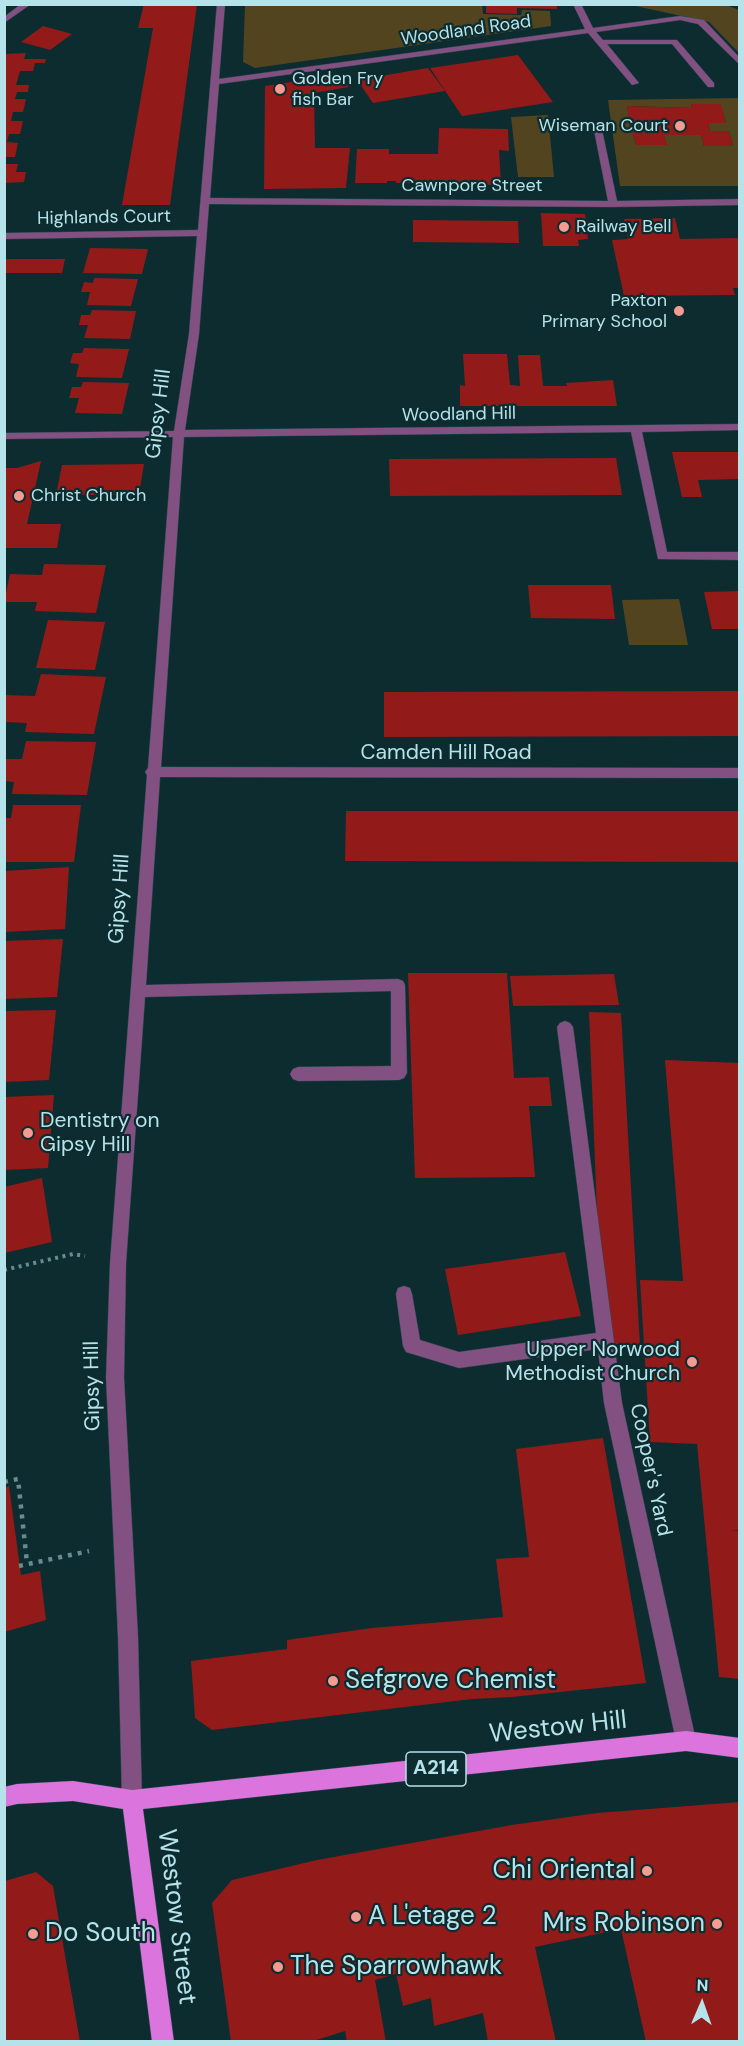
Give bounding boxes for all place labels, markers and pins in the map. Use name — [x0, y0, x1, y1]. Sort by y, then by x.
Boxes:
place label: Golden Fry fish Bar — [292, 68, 383, 110]
marker: Golden Fry fish Bar — [273, 82, 287, 96]
place label: Wiseman Court — [538, 115, 668, 137]
marker: Wiseman Court — [673, 119, 687, 133]
place label: Railway Bell — [576, 216, 671, 238]
marker: Railway Bell — [557, 220, 571, 234]
place label: Paxton Primary School — [542, 290, 667, 332]
marker: Paxton Primary School — [672, 304, 686, 318]
place label: Christ Church — [31, 485, 146, 507]
marker: Christ Church — [12, 489, 26, 503]
place label: Dentistry on Gipsy Hill — [40, 1108, 160, 1158]
marker: Dentistry on Gipsy Hill — [21, 1126, 35, 1140]
place label: Upper Norwood Methodist Church — [505, 1337, 680, 1387]
marker: Upper Norwood Methodist Church — [685, 1355, 699, 1369]
place label: Sefgrove Chemist — [345, 1665, 556, 1697]
marker: Sefgrove Chemist — [326, 1674, 340, 1688]
place label: Chi Oriental — [492, 1855, 635, 1887]
marker: Chi Oriental — [640, 1864, 654, 1878]
place label: A L'etage 2 — [368, 1901, 497, 1933]
place label: Mrs Robinson — [543, 1908, 705, 1940]
marker: A L'etage 2 — [349, 1910, 363, 1924]
marker: Mrs Robinson — [710, 1917, 724, 1931]
place label: Do South — [45, 1918, 156, 1950]
marker: Do South — [26, 1927, 40, 1941]
place label: The Sparrowhawk — [290, 1951, 502, 1983]
marker: The Sparrowhawk — [271, 1960, 285, 1974]

